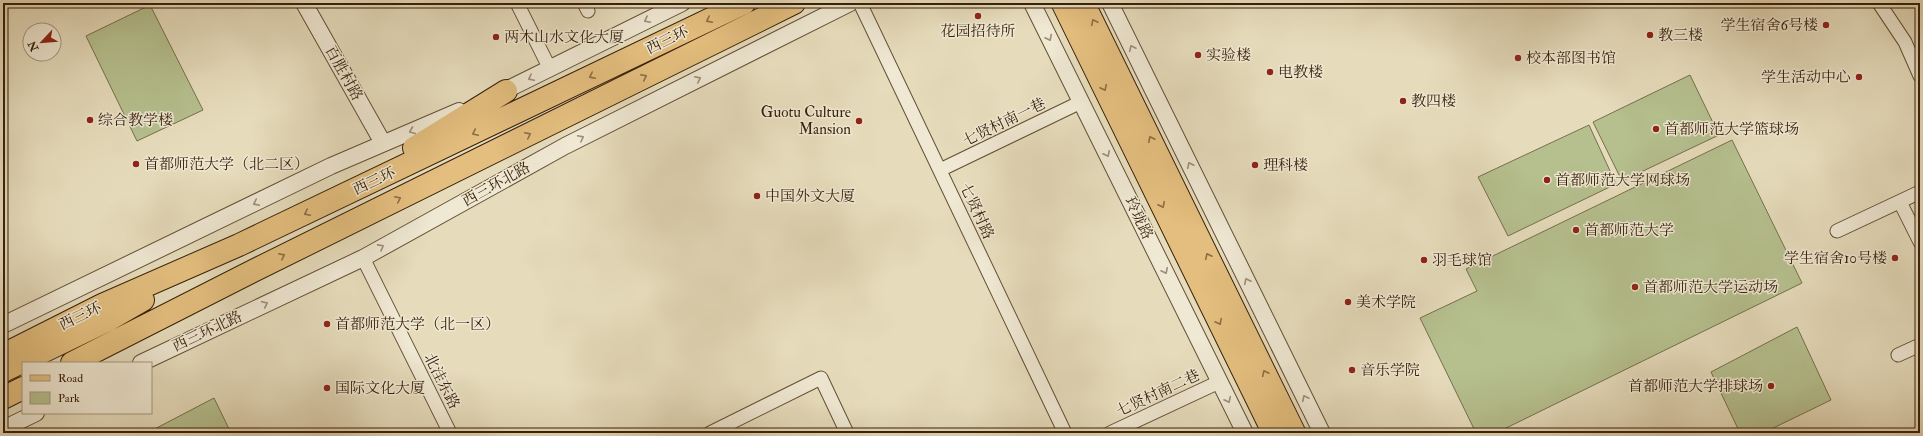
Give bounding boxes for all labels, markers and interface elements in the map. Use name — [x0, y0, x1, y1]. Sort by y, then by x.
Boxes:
marker: 花园招待所 — [973, 11, 983, 21]
one-way arrow — [706, 15, 713, 23]
one-way arrow — [644, 16, 652, 23]
place label: 学生宿舍6号楼 — [1720, 16, 1818, 35]
one-way arrow — [1091, 19, 1099, 27]
marker: 学生宿舍6号楼 — [1821, 20, 1831, 30]
north arrow — [22, 22, 62, 62]
street label: 西三环 — [643, 22, 692, 59]
place label: 花园招待所 — [940, 22, 1016, 41]
place label: 教三楼 — [1658, 26, 1703, 45]
place label: 两木山水文化大厦 — [504, 28, 624, 47]
marker: 教三楼 — [1645, 30, 1655, 40]
marker: 两木山水文化大厦 — [491, 32, 501, 42]
one-way arrow — [1044, 34, 1052, 41]
text: N — [25, 38, 42, 54]
street label: 百胜村路 — [321, 42, 366, 104]
one-way arrow — [1129, 45, 1137, 52]
place label: 实验楼 — [1206, 46, 1251, 65]
place label: 校本部图书馆 — [1526, 49, 1616, 68]
marker: 实验楼 — [1193, 50, 1203, 60]
marker: 校本部图书馆 — [1513, 53, 1523, 63]
place label: 电教楼 — [1278, 63, 1323, 82]
marker: 电教楼 — [1265, 67, 1275, 77]
place label: 学生活动中心 — [1761, 68, 1851, 87]
one-way arrow — [589, 72, 596, 79]
marker: 学生活动中心 — [1854, 72, 1864, 82]
one-way arrow — [528, 74, 535, 81]
one-way arrow — [640, 74, 647, 82]
one-way arrow — [693, 77, 701, 84]
one-way arrow — [1100, 84, 1107, 91]
place label: 教四楼 — [1411, 92, 1456, 111]
street label: 七贤村南一巷 — [960, 94, 1049, 151]
marker: 教四楼 — [1398, 96, 1408, 106]
place label: Guotu Culture Mansion — [761, 103, 851, 139]
place label: 综合教学楼 — [98, 111, 173, 130]
marker: 综合教学楼 — [85, 115, 95, 125]
marker: Guotu Culture Mansion — [854, 116, 864, 126]
place label: 首都师范大学篮球场 — [1664, 120, 1799, 139]
marker: 首都师范大学篮球场 — [1651, 124, 1661, 134]
one-way arrow — [409, 126, 416, 134]
one-way arrow — [472, 128, 479, 136]
one-way arrow — [523, 132, 531, 140]
one-way arrow — [577, 135, 585, 143]
one-way arrow — [1148, 136, 1156, 144]
one-way arrow — [1102, 150, 1110, 158]
place label: 首都师范大学（北二区） — [144, 155, 309, 174]
place label: 理科楼 — [1263, 156, 1308, 175]
street label: 西三环北路 — [459, 158, 534, 211]
marker: 首都师范大学（北二区） — [131, 159, 141, 169]
marker: 理科楼 — [1250, 160, 1260, 170]
one-way arrow — [1187, 161, 1195, 169]
street label: 西三环 — [350, 163, 399, 200]
place label: 首都师范大学网球场 — [1555, 171, 1690, 190]
marker: 首都师范大学网球场 — [1542, 175, 1552, 185]
street label: 七贤村路 — [955, 180, 998, 242]
place label: 中国外文大厦 — [765, 187, 855, 206]
marker: 中国外文大厦 — [752, 191, 762, 201]
street label: 玲珑路 — [1120, 194, 1157, 243]
one-way arrow — [394, 196, 402, 204]
one-way arrow — [253, 198, 260, 206]
one-way arrow — [1157, 200, 1165, 208]
one-way arrow — [304, 208, 311, 216]
place label: 首都师范大学 — [1584, 221, 1674, 240]
marker: 首都师范大学 — [1571, 225, 1581, 235]
one-way arrow — [377, 245, 384, 252]
place label: 学生宿舍10号楼 — [1784, 249, 1887, 268]
place label: 羽毛球馆 — [1432, 251, 1492, 270]
one-way arrow — [1205, 253, 1213, 260]
marker: 学生宿舍10号楼 — [1890, 253, 1900, 263]
one-way arrow — [278, 254, 285, 261]
marker: 羽毛球馆 — [1419, 255, 1429, 265]
one-way arrow — [1160, 267, 1168, 274]
one-way arrow — [1244, 278, 1252, 286]
place label: 首都师范大学运动场 — [1643, 278, 1778, 297]
marker: 首都师范大学运动场 — [1630, 282, 1640, 292]
place label: 美术学院 — [1356, 293, 1416, 312]
marker: 美术学院 — [1343, 297, 1353, 307]
street label: 西三环 — [56, 298, 105, 335]
one-way arrow — [260, 301, 268, 309]
street label: 西三环北路 — [169, 307, 245, 356]
place label: 首都师范大学（北一区） — [335, 315, 500, 334]
one-way arrow — [1214, 317, 1222, 325]
marker: 首都师范大学（北一区） — [322, 319, 332, 329]
street label: 北洼东路 — [419, 350, 464, 412]
place label: 音乐学院 — [1360, 361, 1420, 380]
legend — [22, 362, 152, 414]
marker: 音乐学院 — [1347, 365, 1357, 375]
street label: 七贤村南二巷 — [1113, 366, 1203, 421]
one-way arrow — [1262, 370, 1270, 377]
text: Road — [58, 371, 83, 386]
place label: 首都师范大学排球场 — [1628, 377, 1763, 396]
place label: 国际文化大厦 — [335, 379, 425, 398]
marker: 首都师范大学排球场 — [1766, 381, 1776, 391]
marker: 国际文化大厦 — [322, 383, 332, 393]
text: Park — [58, 391, 80, 406]
one-way arrow — [1302, 395, 1309, 402]
one-way arrow — [1224, 396, 1231, 403]

